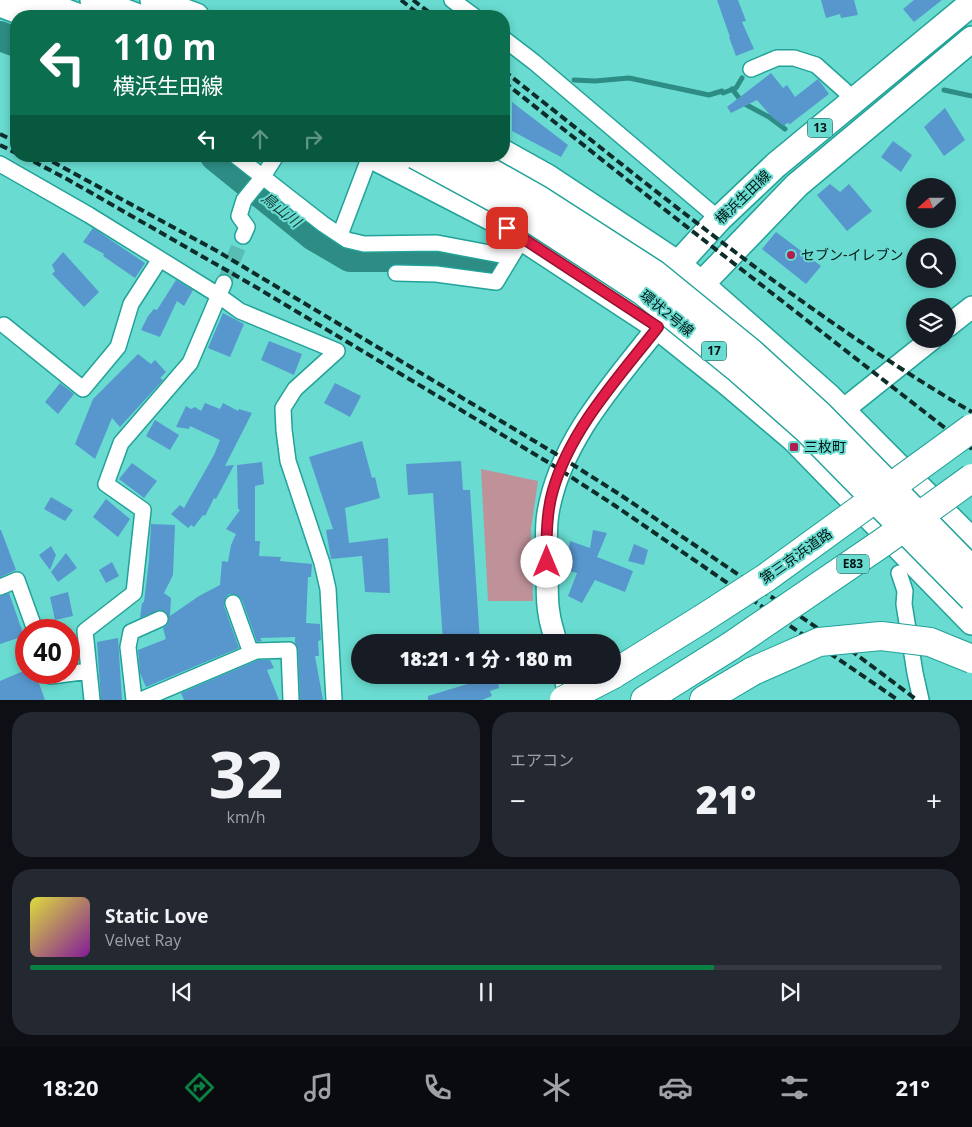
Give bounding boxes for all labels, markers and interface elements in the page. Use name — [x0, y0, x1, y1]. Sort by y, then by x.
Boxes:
text: 110 m — [113, 23, 217, 70]
icon: left — [30, 30, 95, 95]
text: 横浜生田線 — [113, 70, 223, 100]
road number: 13 — [808, 119, 832, 138]
icon: left — [193, 125, 221, 153]
icon: ahead — [246, 125, 274, 153]
icon: right — [299, 125, 327, 153]
street label: 横浜生田線 — [711, 165, 774, 228]
north arrow — [906, 178, 956, 228]
map controls — [906, 178, 956, 348]
water label: 鳥山川 — [258, 187, 307, 232]
pin — [486, 207, 528, 249]
icon: arrive — [493, 214, 521, 242]
button: search — [906, 238, 956, 288]
place label: セブン-イレブン — [801, 245, 904, 264]
marker: セブン-イレブン — [785, 249, 797, 261]
street label: 環状2号線 — [636, 285, 698, 340]
button: layers — [906, 298, 956, 348]
road number: 17 — [702, 342, 726, 361]
place label: 三枚町 — [804, 437, 846, 456]
marker: 三枚町 — [788, 441, 800, 453]
street label: 第三京浜道路 — [756, 524, 836, 587]
position arrow — [520, 535, 572, 587]
road number: E83 — [837, 554, 869, 574]
speed limit sign: 40 — [15, 619, 80, 684]
text: 18:21 · 1 分 · 180 m — [399, 646, 573, 672]
text: 32 — [209, 729, 283, 817]
text: エアコン — [510, 749, 574, 771]
text: 21° — [696, 773, 756, 825]
text: − — [510, 781, 526, 819]
text: + — [926, 781, 942, 819]
text: km/h — [227, 806, 265, 828]
text: Static Love — [105, 903, 208, 929]
text: Velvet Ray — [105, 929, 181, 951]
icon: previous — [168, 978, 196, 1006]
icon: pause — [472, 978, 500, 1006]
icon: next — [776, 978, 804, 1006]
icon: directions — [182, 1070, 217, 1105]
icon: music — [301, 1070, 336, 1105]
icon: phone — [420, 1070, 455, 1105]
icon: climate — [539, 1070, 574, 1105]
icon: car — [658, 1070, 693, 1105]
icon: filters — [777, 1070, 812, 1105]
text: 18:20 — [42, 1072, 99, 1102]
text: 21° — [895, 1072, 930, 1102]

